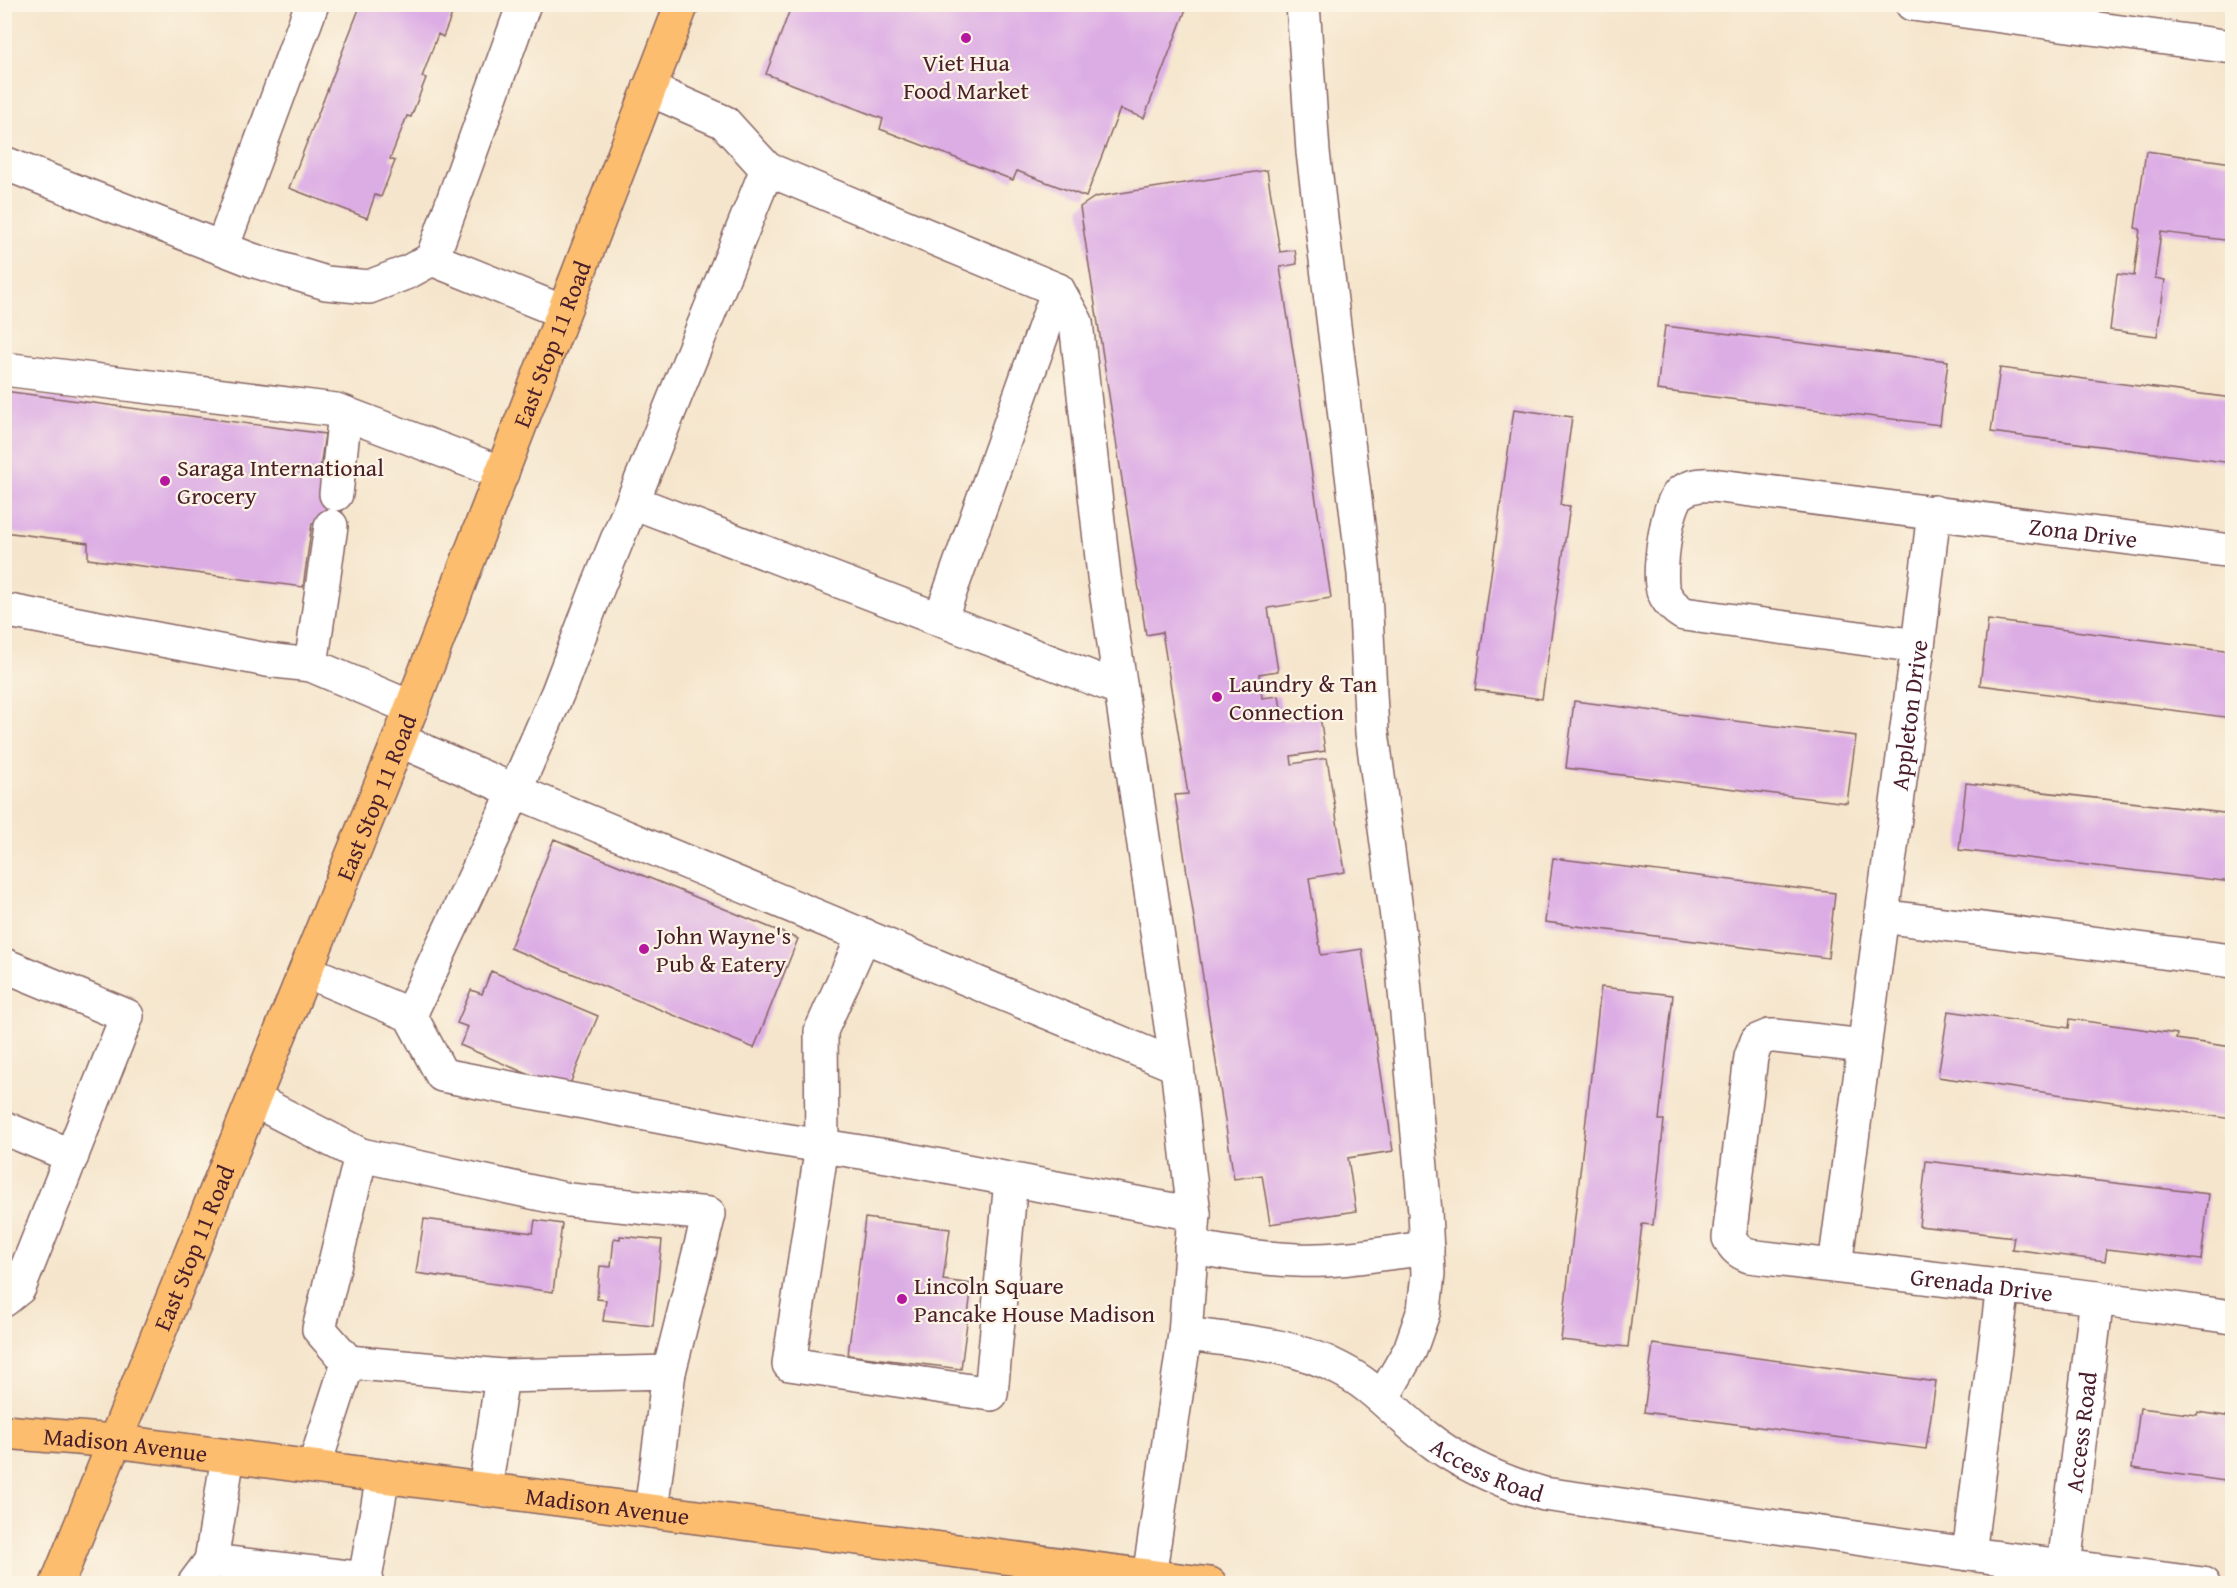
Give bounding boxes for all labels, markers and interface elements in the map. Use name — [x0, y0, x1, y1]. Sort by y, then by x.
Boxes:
marker: Viet Hua Food Market — [959, 31, 973, 45]
place label: Viet Hua Food Market — [903, 45, 1029, 108]
street label: East Stop 11 Road — [503, 255, 599, 432]
place label: Saraga International Grocery — [177, 450, 384, 513]
marker: Saraga International Grocery — [158, 474, 172, 488]
street label: Zona Drive — [2027, 508, 2139, 556]
street label: Appleton Drive — [1881, 638, 1936, 793]
place label: Laundry & Tan Connection — [1229, 666, 1378, 729]
marker: Laundry & Tan Connection — [1210, 690, 1224, 704]
street label: East Stop 11 Road — [327, 709, 425, 885]
place label: John Wayne's Pub & Eatery — [653, 918, 791, 981]
marker: John Wayne's Pub & Eatery — [637, 942, 651, 956]
street label: East Stop 11 Road — [144, 1159, 243, 1336]
street label: Grenada Drive — [1909, 1258, 2055, 1310]
place label: Lincoln Square Pancake House Madison — [914, 1268, 1156, 1331]
marker: Lincoln Square Pancake House Madison — [895, 1292, 909, 1306]
street label: Access Road — [2056, 1369, 2105, 1495]
street label: Madison Avenue — [42, 1418, 210, 1471]
street label: Access Road — [1423, 1428, 1548, 1511]
street label: Madison Avenue — [523, 1477, 691, 1533]

